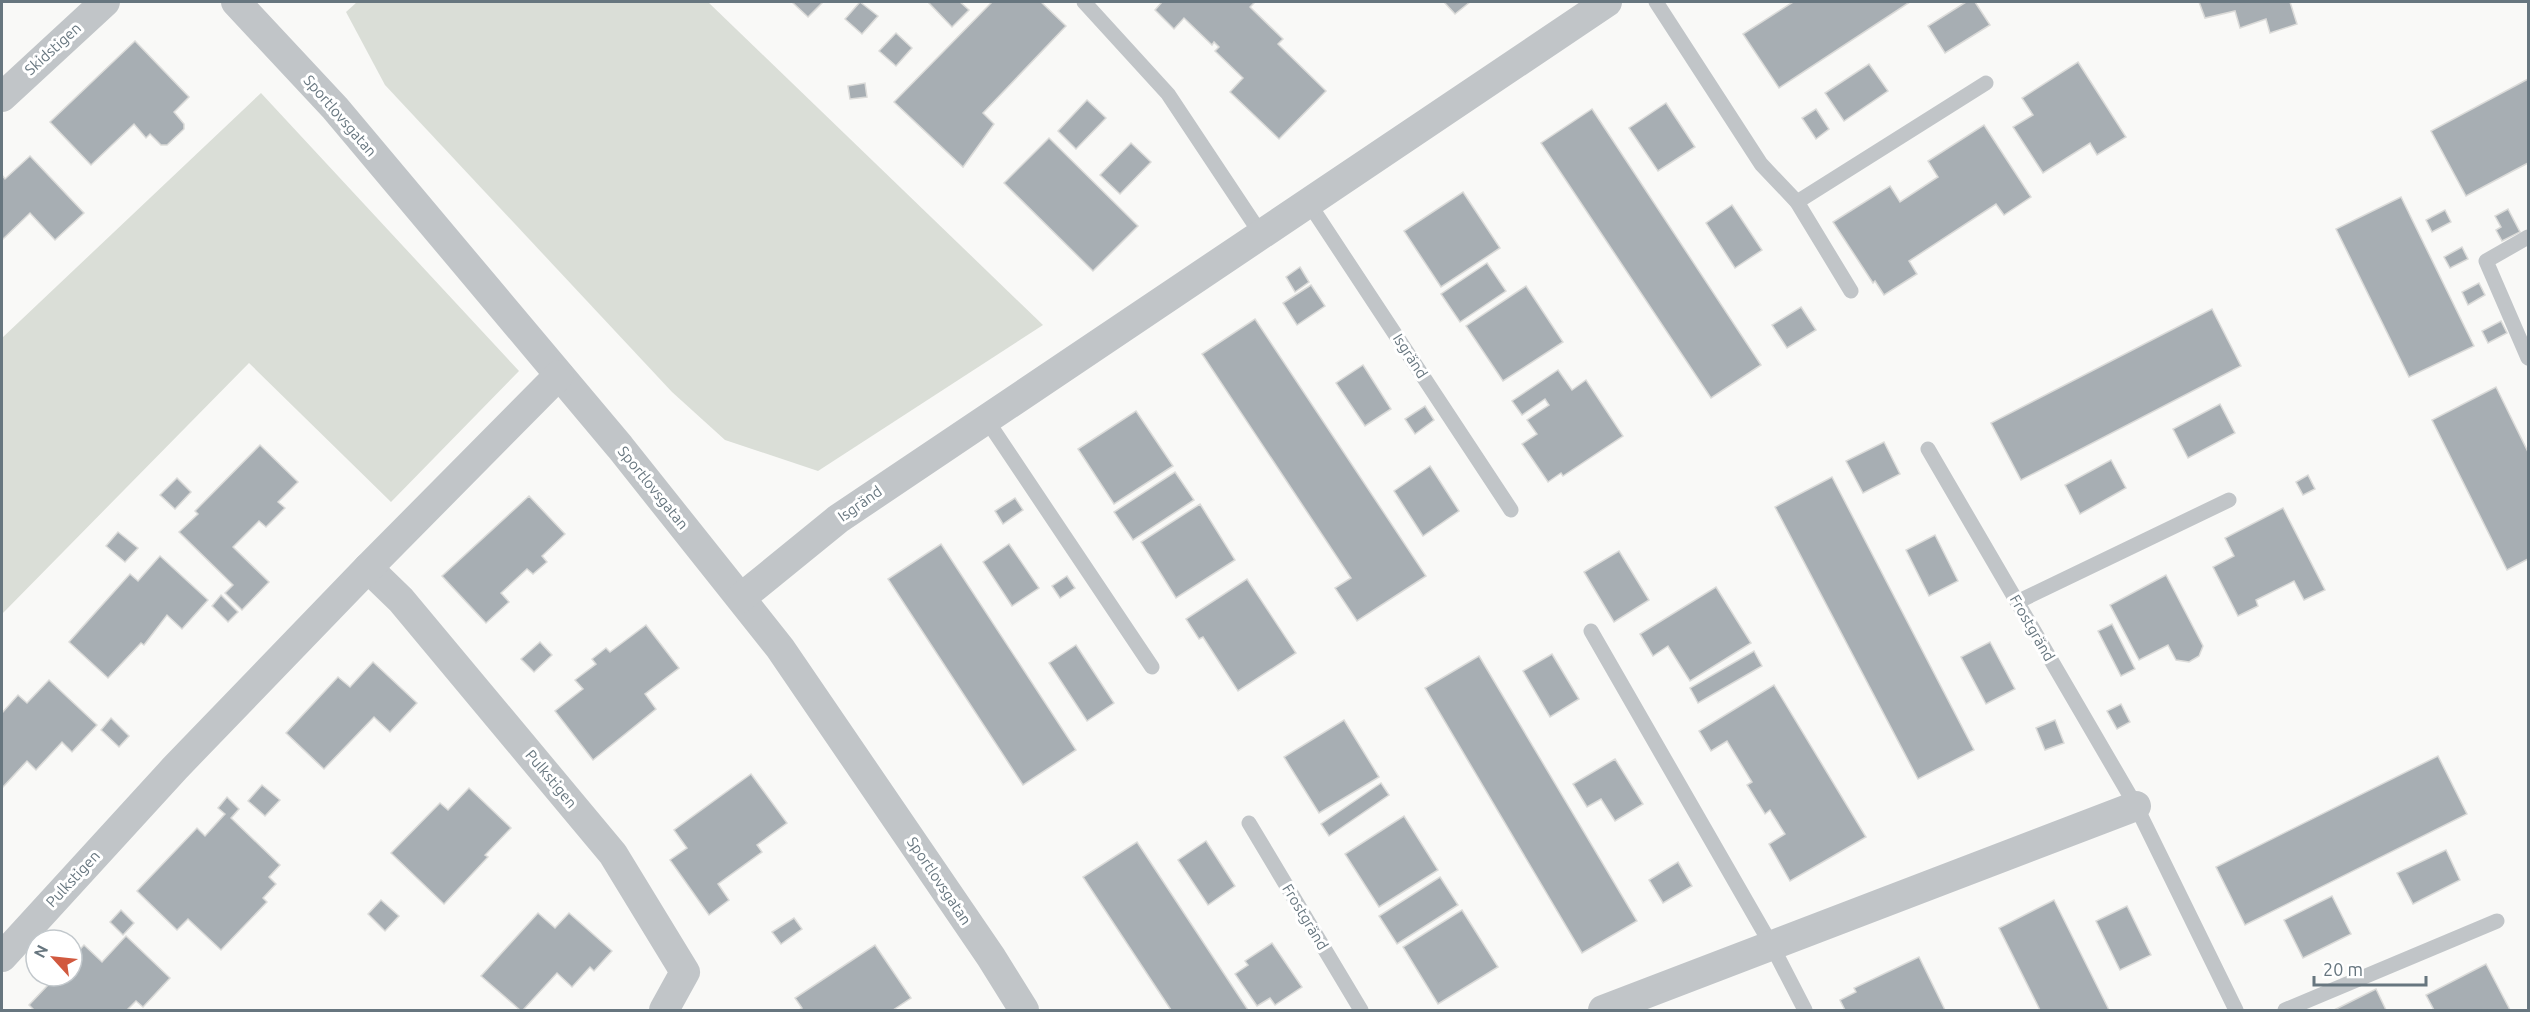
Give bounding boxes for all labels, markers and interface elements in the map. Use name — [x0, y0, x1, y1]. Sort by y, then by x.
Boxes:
street label: Skidstigen — [21, 19, 84, 78]
street label: Sportlovsgatan — [301, 72, 380, 160]
street label: Isgränd — [1390, 330, 1431, 381]
street label: Sportlovsgatan — [615, 443, 692, 533]
street label: Isgränd — [834, 482, 885, 525]
street label: Frostgränd — [2007, 592, 2058, 664]
street label: Pulkstigen — [522, 746, 581, 811]
street label: Sportlovsgatan — [904, 834, 975, 928]
street label: Pulkstigen — [42, 847, 103, 910]
street label: Frostgränd — [1279, 881, 1332, 953]
north arrow — [24, 928, 84, 988]
text: N — [30, 942, 51, 961]
scale bar — [2314, 949, 2426, 987]
text: 20 m — [2323, 959, 2363, 979]

